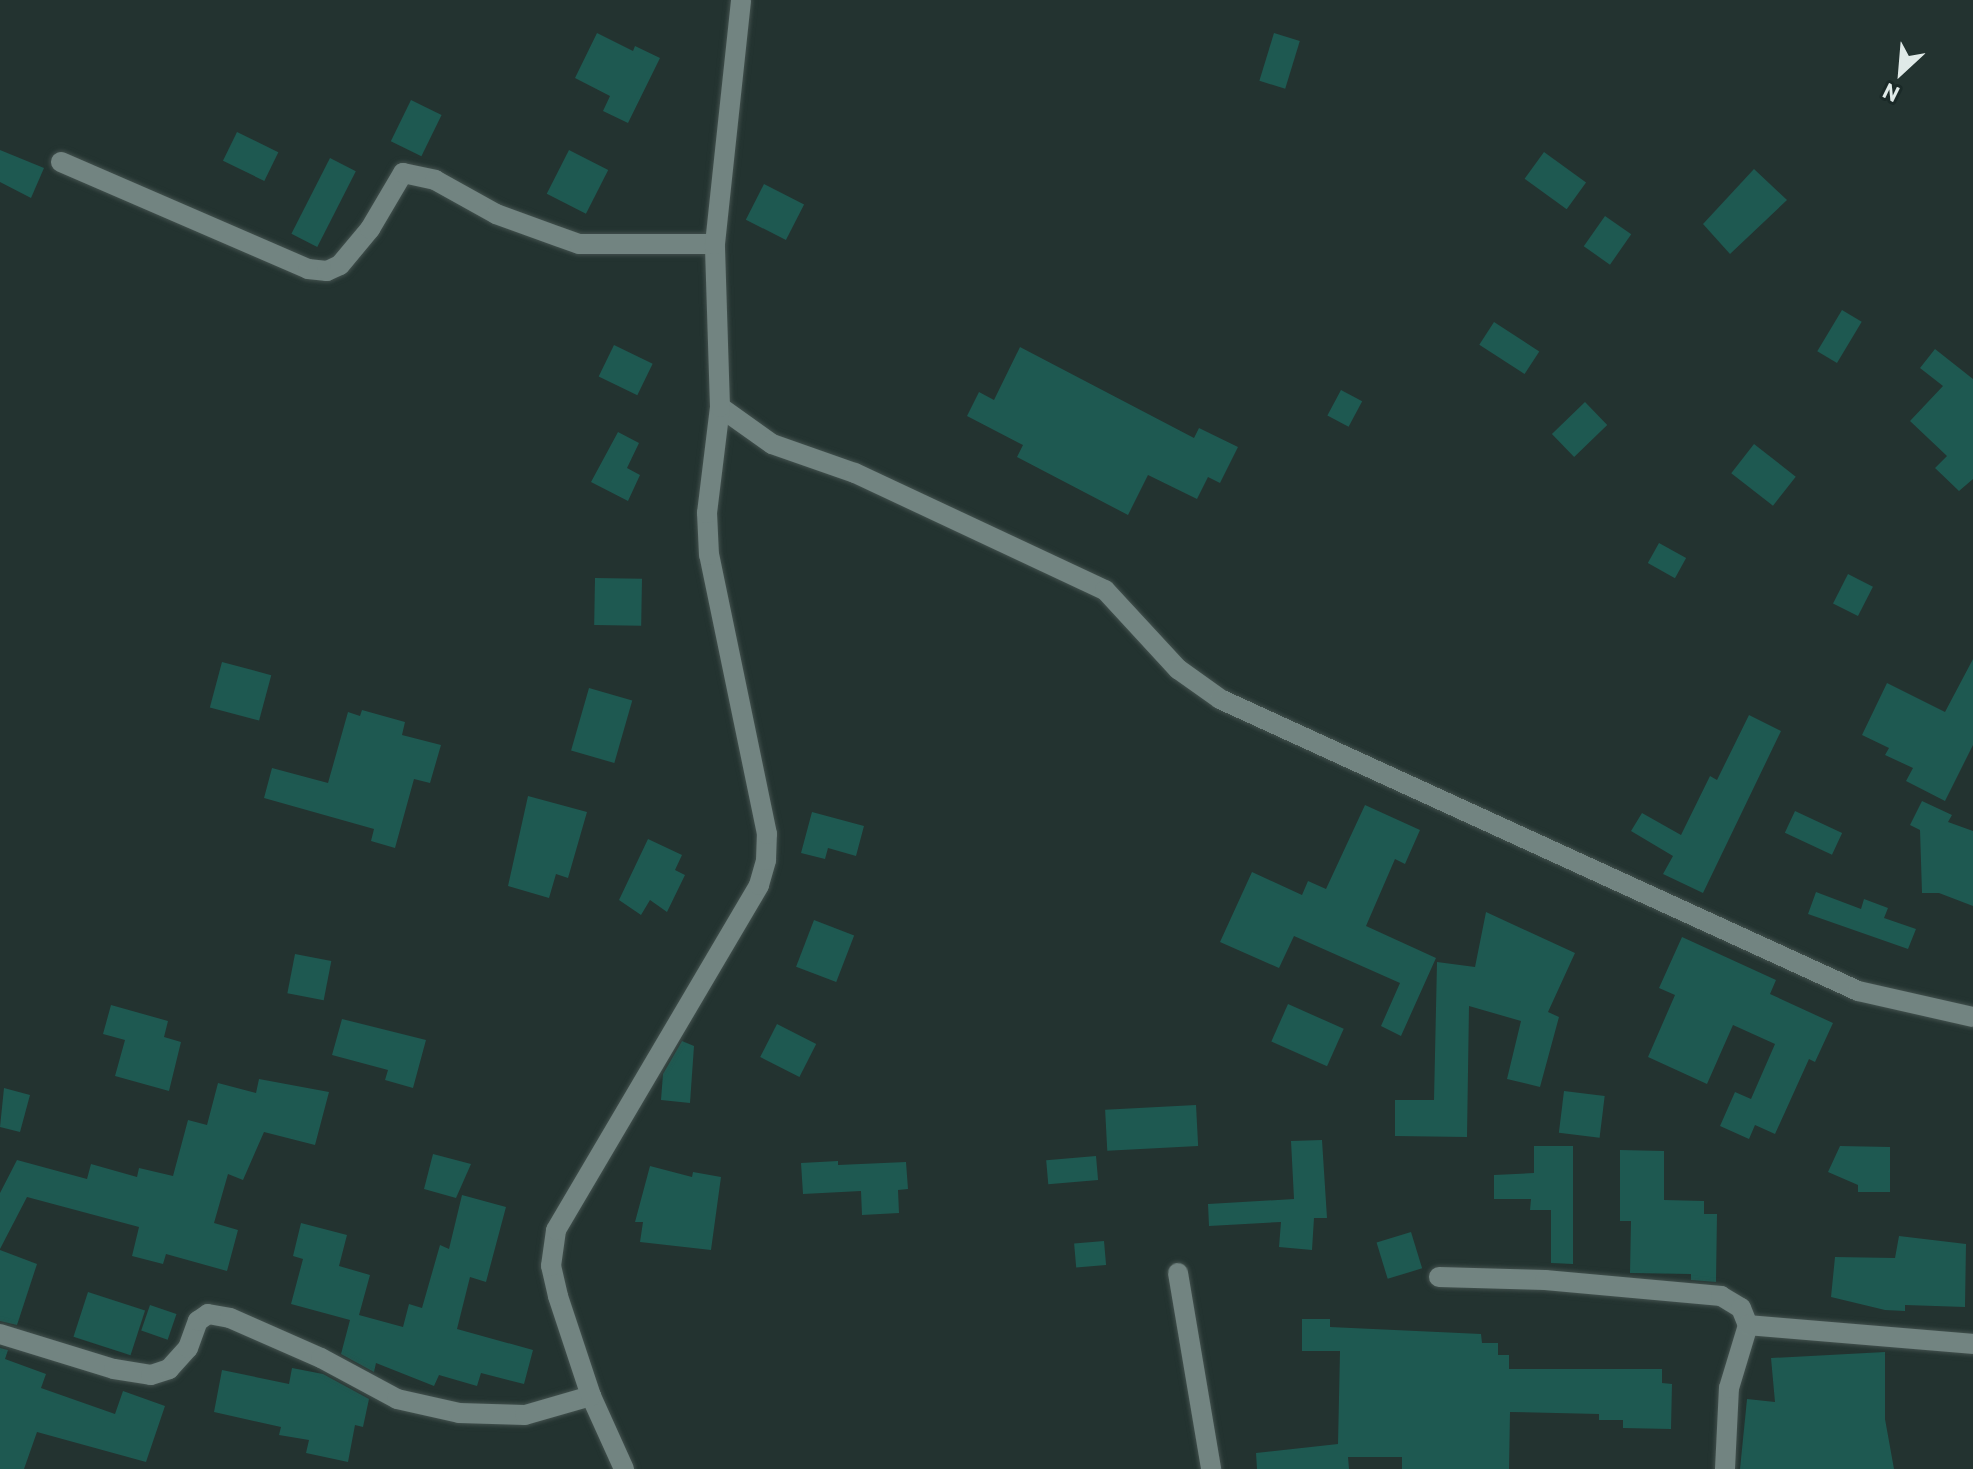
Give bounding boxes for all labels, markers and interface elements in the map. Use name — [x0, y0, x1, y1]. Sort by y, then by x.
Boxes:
north arrow — [1861, 32, 1941, 112]
text: N — [1878, 79, 1903, 108]

